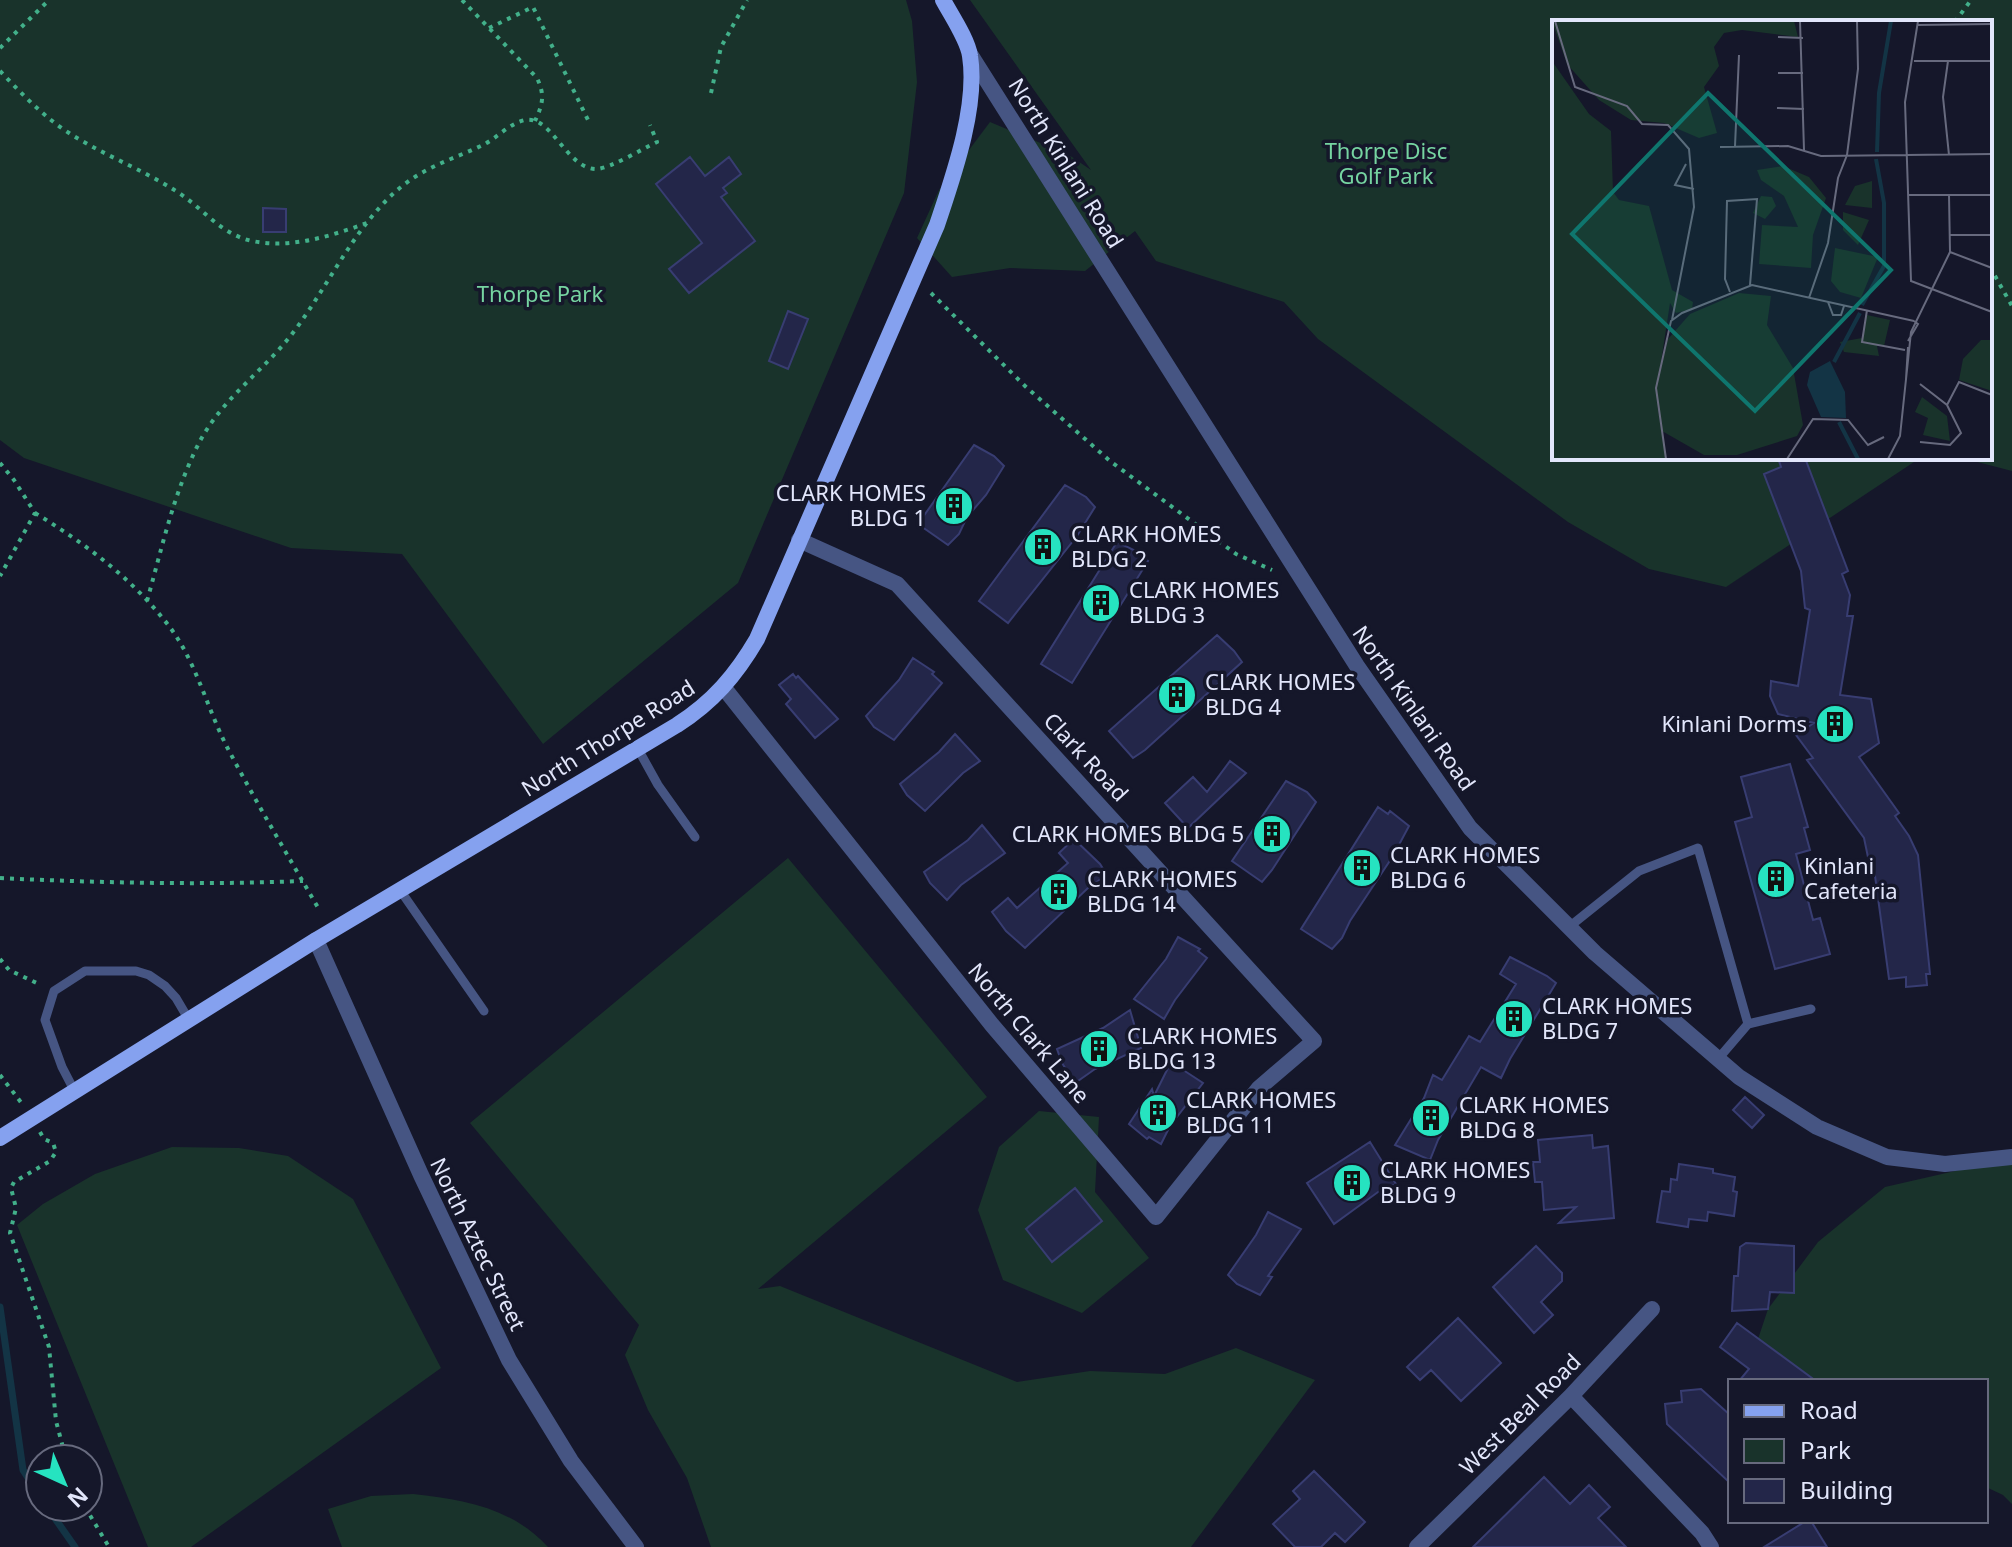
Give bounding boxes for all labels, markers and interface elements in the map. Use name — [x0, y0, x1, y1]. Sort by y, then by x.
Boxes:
inset map — [1552, 20, 1992, 460]
street label: North Kinlani Road — [1002, 72, 1131, 253]
park label: Thorpe Disc Golf Park — [1325, 135, 1447, 190]
park label: Thorpe Park — [477, 278, 603, 308]
place label: CLARK HOMES BLDG 1 — [776, 477, 926, 532]
building icon: CLARK HOMES BLDG 1 — [933, 485, 975, 527]
place label: CLARK HOMES BLDG 2 — [1071, 518, 1221, 573]
building icon: CLARK HOMES BLDG 2 — [1022, 526, 1064, 568]
place label: CLARK HOMES BLDG 3 — [1129, 574, 1279, 629]
building icon: CLARK HOMES BLDG 3 — [1080, 582, 1122, 624]
street label: North Kinlani Road — [1347, 619, 1483, 796]
place label: CLARK HOMES BLDG 4 — [1205, 666, 1355, 721]
street label: North Thorpe Road — [515, 672, 700, 803]
building icon: CLARK HOMES BLDG 4 — [1156, 674, 1198, 716]
building icon: Kinlani Dorms — [1814, 703, 1856, 745]
street label: Clark Road — [1038, 705, 1136, 807]
place label: Kinlani Dorms — [1662, 708, 1807, 738]
building icon: CLARK HOMES BLDG 5 — [1251, 813, 1293, 855]
place label: CLARK HOMES BLDG 5 — [1012, 818, 1244, 848]
place label: CLARK HOMES BLDG 6 — [1390, 839, 1540, 894]
building icon: CLARK HOMES BLDG 6 — [1341, 847, 1383, 889]
place label: Kinlani Cafeteria — [1804, 850, 1898, 905]
building icon: Kinlani Cafeteria — [1755, 858, 1797, 900]
place label: CLARK HOMES BLDG 14 — [1087, 863, 1237, 918]
building icon: CLARK HOMES BLDG 14 — [1038, 871, 1080, 913]
street label: North Clark Lane — [962, 956, 1097, 1109]
place label: CLARK HOMES BLDG 7 — [1542, 990, 1692, 1045]
building icon: CLARK HOMES BLDG 7 — [1493, 998, 1535, 1040]
place label: CLARK HOMES BLDG 13 — [1127, 1020, 1277, 1075]
building icon: CLARK HOMES BLDG 13 — [1078, 1028, 1120, 1070]
place label: CLARK HOMES BLDG 11 — [1186, 1084, 1336, 1139]
place label: CLARK HOMES BLDG 8 — [1459, 1089, 1609, 1144]
building icon: CLARK HOMES BLDG 11 — [1137, 1092, 1179, 1134]
building icon: CLARK HOMES BLDG 8 — [1410, 1097, 1452, 1139]
street label: North Aztec Street — [424, 1152, 534, 1335]
place label: CLARK HOMES BLDG 9 — [1380, 1154, 1530, 1209]
building icon: CLARK HOMES BLDG 9 — [1331, 1162, 1373, 1204]
street label: West Beal Road — [1452, 1346, 1586, 1480]
legend — [1728, 1379, 1988, 1523]
text: Road — [1800, 1393, 1858, 1426]
text: Park — [1800, 1433, 1851, 1466]
north arrow — [24, 1443, 104, 1523]
text: Building — [1800, 1473, 1893, 1506]
text: N — [62, 1481, 95, 1515]

